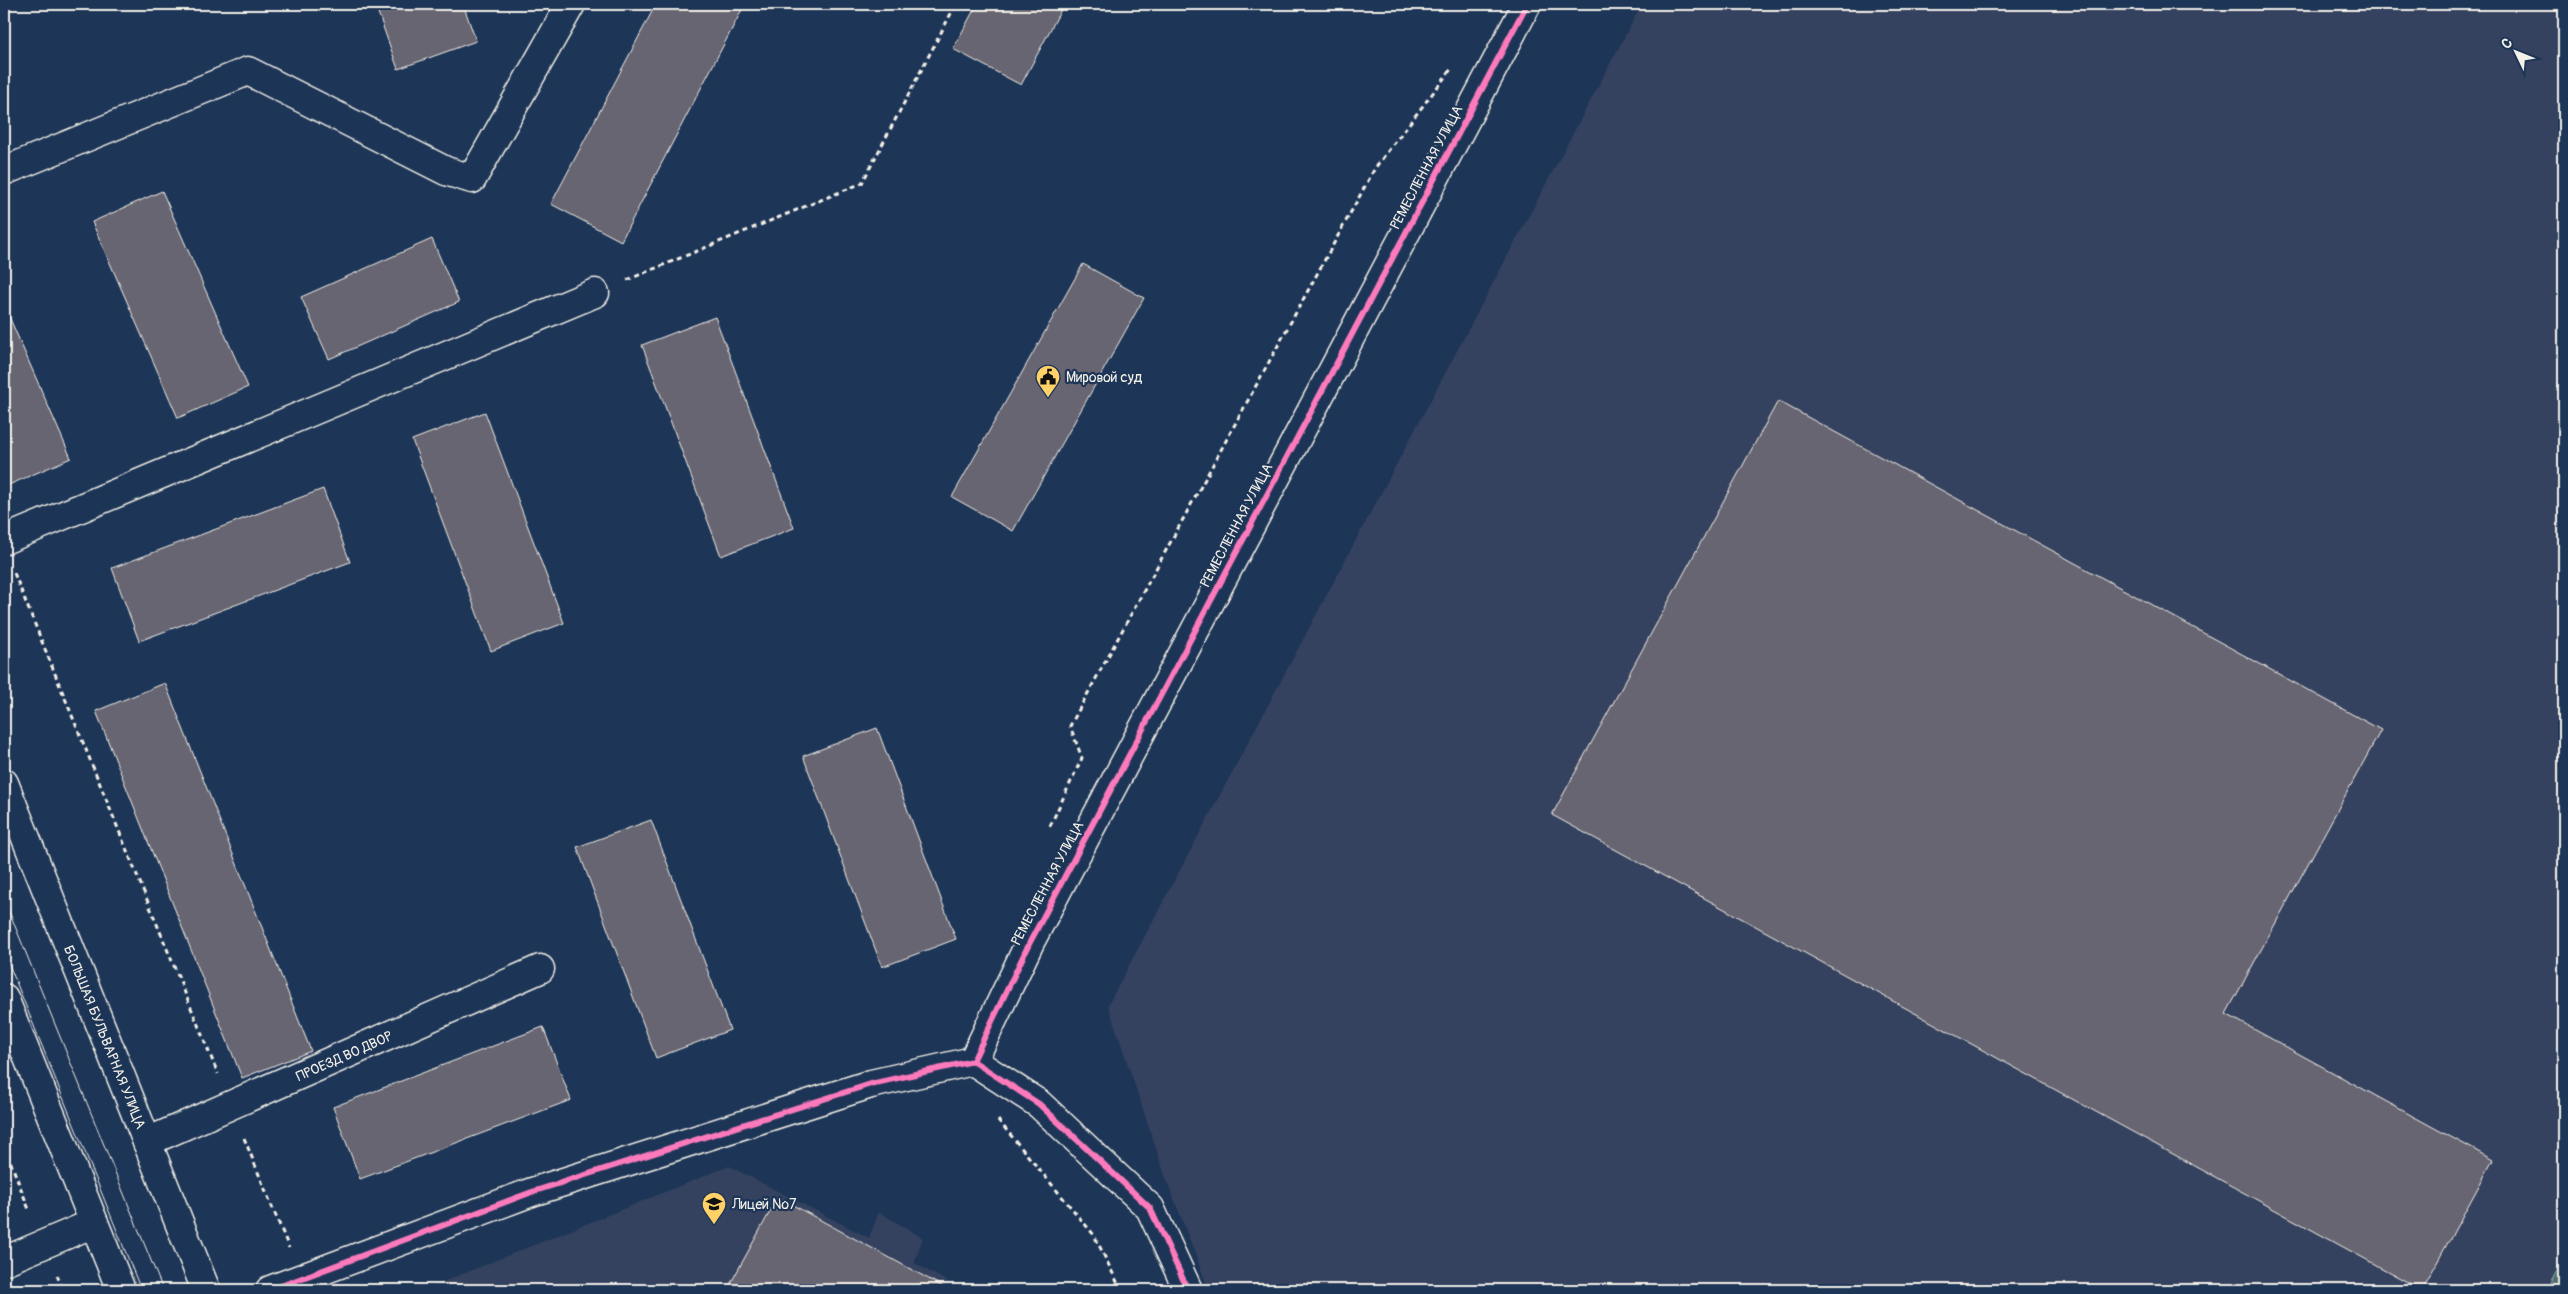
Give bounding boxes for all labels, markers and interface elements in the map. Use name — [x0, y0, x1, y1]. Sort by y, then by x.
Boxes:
north arrow — [2490, 28, 2540, 78]
text: С — [2498, 34, 2516, 52]
street label: РЕМЕСЛЕННАЯ УЛИЦА — [1387, 102, 1466, 232]
public building icon: Мировой суд — [1035, 364, 1061, 398]
place label: Мировой суд — [1066, 369, 1143, 386]
street label: РЕМЕСЛЕННАЯ УЛИЦА — [1197, 460, 1276, 590]
street label: РЕМЕСЛЕННАЯ УЛИЦА — [1008, 818, 1087, 948]
street label: БОЛЬШАЯ БУЛЬВАРНАЯ УЛИЦА — [60, 943, 149, 1132]
street label: ПРОЕЗД ВО ДВОР — [294, 1028, 395, 1085]
school or university icon: Лицей №7 — [701, 1191, 727, 1225]
place label: Лицей №7 — [731, 1196, 797, 1213]

